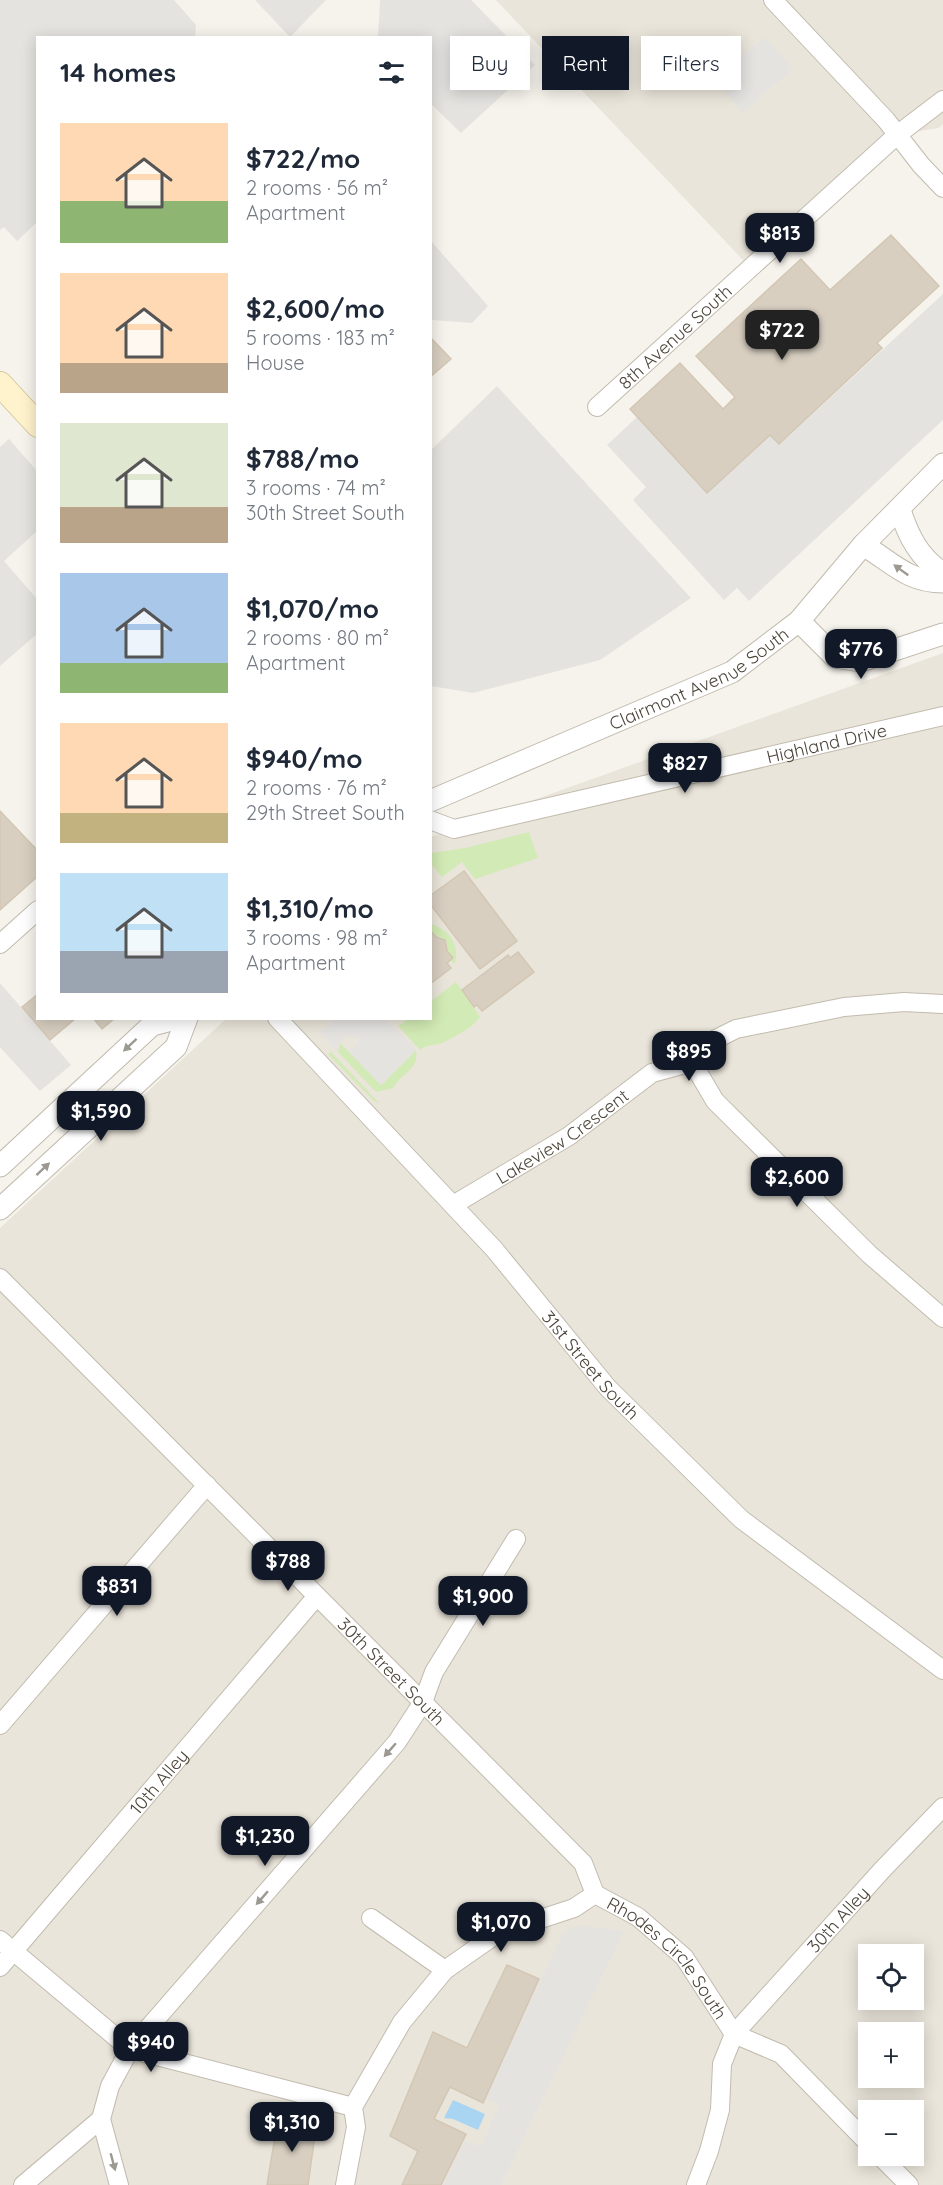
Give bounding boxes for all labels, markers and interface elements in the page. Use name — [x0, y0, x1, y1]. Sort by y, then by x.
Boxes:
chip: Buy — [450, 36, 530, 90]
chip: Rent — [542, 36, 629, 90]
chip: Filters — [641, 36, 741, 90]
text: 14 homes — [60, 56, 176, 89]
icon: filters — [375, 56, 408, 89]
text: $722/mo — [246, 142, 360, 175]
icon: home — [108, 147, 180, 219]
text: 2 rooms · 56 m² — [246, 175, 388, 200]
text: Apartment — [246, 200, 346, 225]
pin: $813 — [744, 213, 816, 264]
text: $813 — [759, 220, 801, 245]
street label: 8th Avenue South — [613, 279, 736, 394]
text: $2,600/mo — [246, 292, 385, 325]
icon: home — [108, 297, 180, 369]
pin: $722 — [746, 310, 818, 361]
text: $722 — [759, 317, 805, 342]
text: 5 rooms · 183 m² — [246, 325, 395, 350]
text: House — [246, 350, 305, 375]
text: $788/mo — [246, 442, 359, 475]
icon: home — [108, 447, 180, 519]
text: 3 rooms · 74 m² — [246, 475, 386, 500]
text: 30th Street South — [246, 500, 405, 525]
one-way arrow — [893, 564, 909, 576]
text: $1,070/mo — [246, 592, 379, 625]
icon: home — [108, 597, 180, 669]
street label: Clairmont Avenue South — [606, 622, 793, 735]
text: 2 rooms · 80 m² — [246, 625, 389, 650]
pin: $776 — [825, 629, 897, 680]
text: $776 — [839, 636, 883, 661]
text: Apartment — [246, 650, 346, 675]
street label: Highland Drive — [764, 718, 889, 768]
text: $940/mo — [246, 742, 363, 775]
pin: $827 — [649, 743, 721, 794]
icon: home — [108, 747, 180, 819]
text: $827 — [662, 750, 708, 775]
text: 2 rooms · 76 m² — [246, 775, 387, 800]
text: 29th Street South — [246, 800, 405, 825]
text: $1,310/mo — [246, 892, 374, 925]
icon: home — [108, 897, 180, 969]
text: 3 rooms · 98 m² — [246, 925, 388, 950]
text: Apartment — [246, 950, 346, 975]
pin: $895 — [653, 1031, 725, 1082]
one-way arrow — [122, 1038, 137, 1052]
text: $895 — [666, 1038, 712, 1063]
street label: Lakeview Crescent — [491, 1084, 633, 1189]
pin: $1,590 — [52, 1091, 150, 1142]
text: $1,590 — [71, 1098, 131, 1123]
pin: $2,600 — [748, 1157, 846, 1208]
one-way arrow — [35, 1163, 50, 1176]
text: $2,600 — [765, 1164, 829, 1189]
street label: 31st Street South — [537, 1305, 645, 1424]
pin: $788 — [252, 1541, 324, 1592]
text: $788 — [266, 1548, 310, 1573]
pin: $831 — [81, 1566, 153, 1617]
text: $831 — [96, 1573, 138, 1598]
pin: $1,900 — [434, 1576, 532, 1627]
text: $1,900 — [452, 1583, 514, 1608]
street label: 30th Street South — [333, 1612, 450, 1730]
one-way arrow — [383, 1743, 397, 1758]
street label: 10th Alley — [124, 1744, 193, 1819]
pin: $1,230 — [216, 1816, 314, 1867]
text: $1,230 — [235, 1823, 295, 1848]
street label: 30th Alley — [802, 1881, 874, 1957]
one-way arrow — [255, 1890, 269, 1905]
street label: Rhodes Circle South — [603, 1891, 733, 2023]
pin: $1,070 — [452, 1902, 550, 1953]
text: $1,070 — [471, 1909, 531, 1934]
map controls — [858, 1944, 924, 2166]
button: locate — [858, 1944, 924, 2010]
pin: $940 — [115, 2022, 187, 2073]
button: + — [858, 2022, 924, 2088]
text: $940 — [127, 2029, 175, 2054]
button: − — [858, 2100, 924, 2166]
pin: $1,310 — [243, 2102, 341, 2153]
text: $1,310 — [264, 2109, 320, 2134]
one-way arrow — [109, 2154, 118, 2172]

